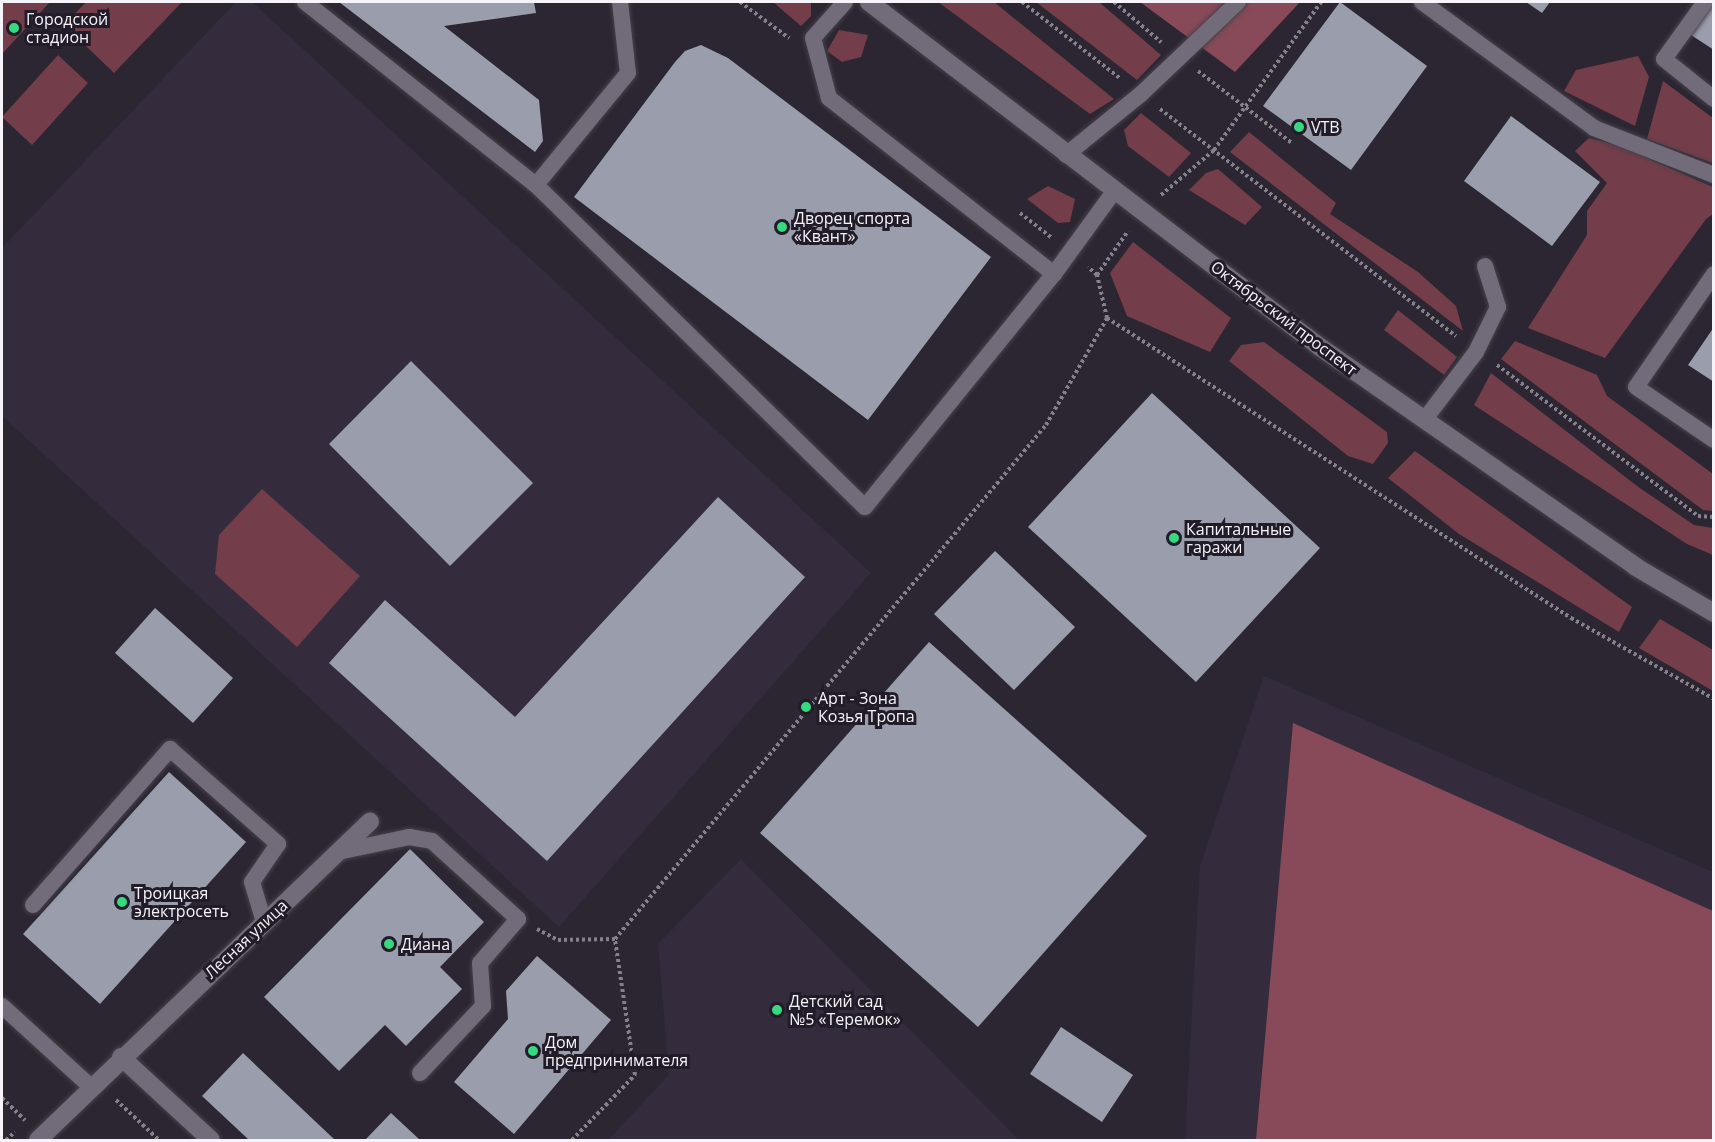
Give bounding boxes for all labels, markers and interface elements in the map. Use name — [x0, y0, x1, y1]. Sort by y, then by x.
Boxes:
place label: Городской стадион — [26, 9, 108, 47]
marker: Городской стадион — [7, 21, 21, 35]
place label: VTB — [1311, 117, 1340, 137]
marker: VTB — [1292, 120, 1306, 134]
place label: Дворец спорта «Квант» — [794, 208, 910, 246]
marker: Дворец спорта «Квант» — [775, 220, 789, 234]
street label: Октябрьский проспект — [1207, 257, 1361, 379]
place label: Капитальные гаражи — [1186, 519, 1291, 557]
marker: Капитальные гаражи — [1167, 531, 1181, 545]
place label: Арт - Зона Козья Тропа — [818, 688, 915, 726]
marker: Арт - Зона Козья Тропа — [799, 700, 813, 714]
place label: Троицкая электросеть — [134, 883, 229, 921]
marker: Троицкая электросеть — [115, 895, 129, 909]
street label: Лесная улица — [201, 896, 291, 982]
place label: Диана — [401, 934, 450, 954]
marker: Диана — [382, 937, 396, 951]
place label: Детский сад №5 «Теремок» — [789, 991, 901, 1029]
marker: Детский сад №5 «Теремок» — [770, 1003, 784, 1017]
place label: Дом предпринимателя — [545, 1032, 688, 1070]
marker: Дом предпринимателя — [526, 1044, 540, 1058]

